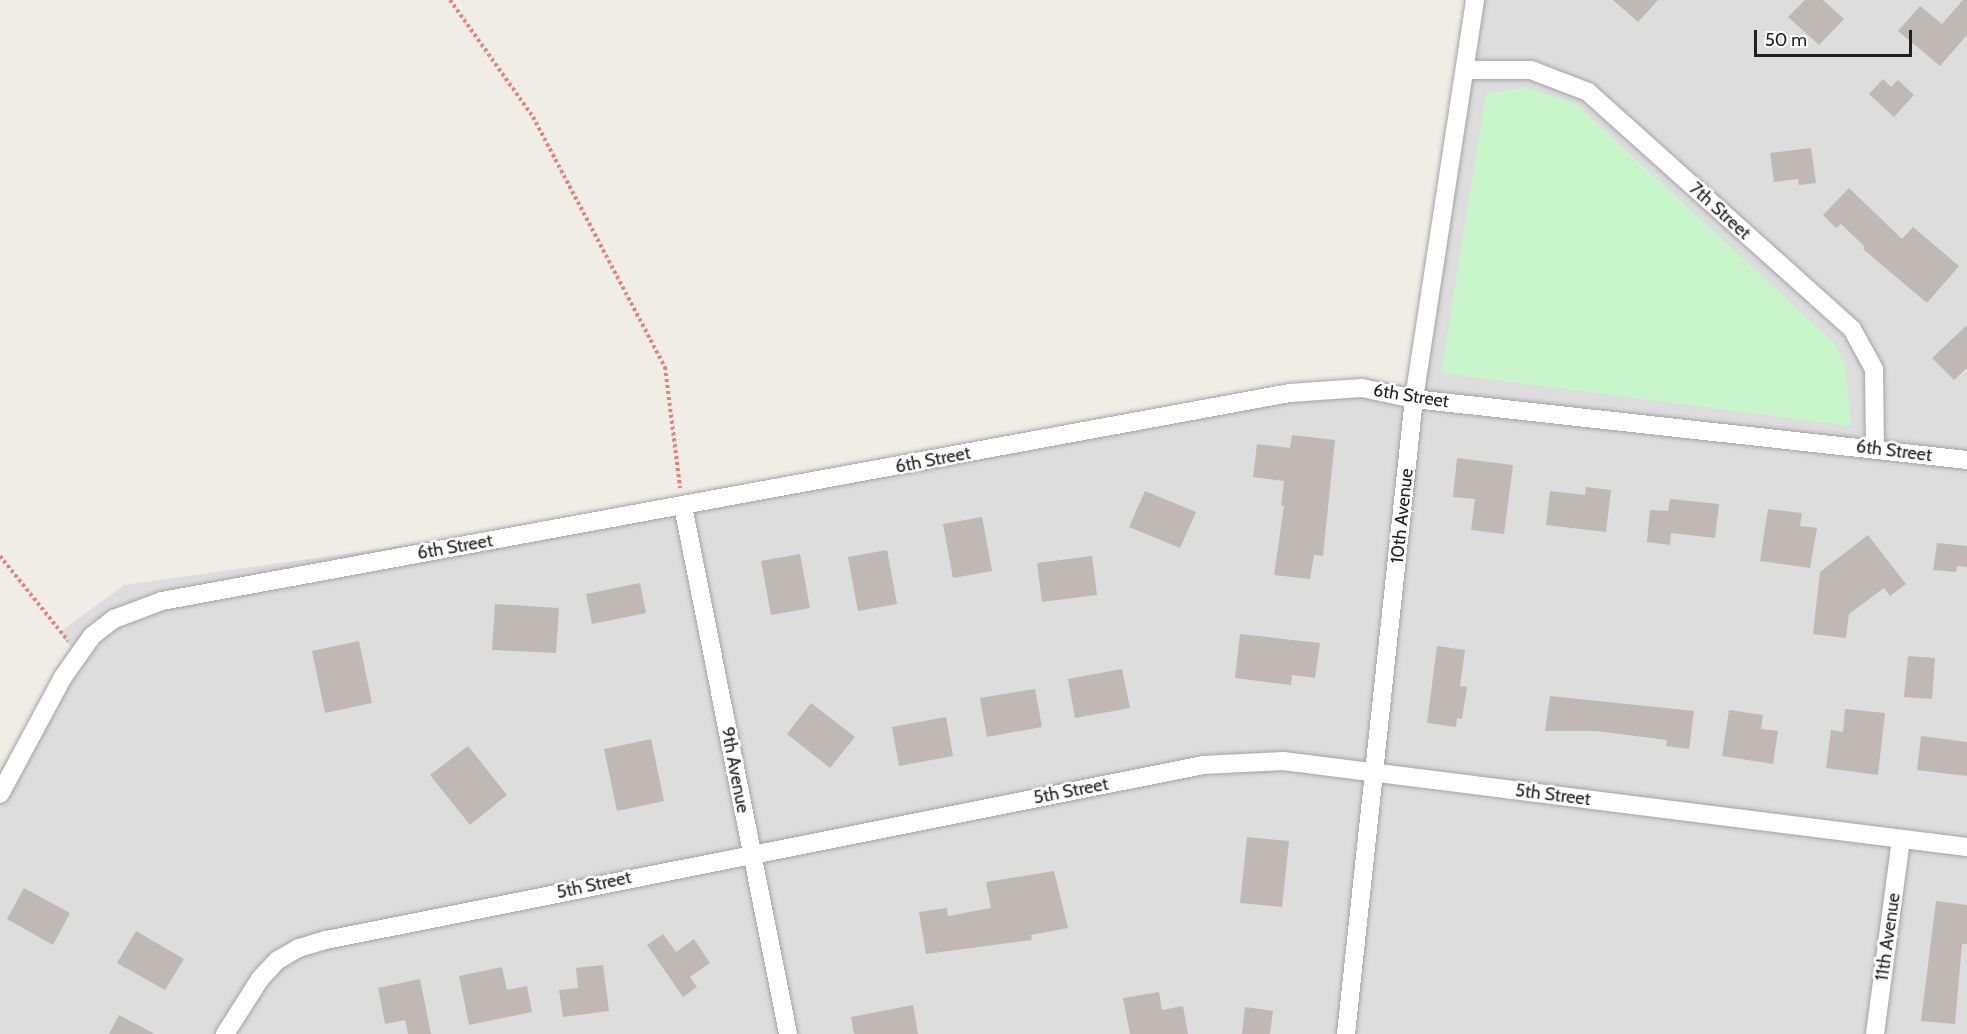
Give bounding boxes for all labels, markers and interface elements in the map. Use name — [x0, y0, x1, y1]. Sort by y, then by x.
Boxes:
scale bar — [1757, 18, 1914, 56]
text: 50 m — [1765, 29, 1807, 51]
street label: 7th Street — [1685, 178, 1755, 244]
street label: 6th Street — [1372, 379, 1450, 413]
street label: 6th Street — [1855, 436, 1933, 466]
street label: 6th Street — [893, 442, 973, 478]
street label: 10th Avenue — [1386, 467, 1418, 565]
street label: 6th Street — [416, 530, 494, 564]
street label: 9th Avenue — [716, 725, 754, 815]
street label: 5th Street — [1032, 773, 1110, 809]
street label: 5th Street — [1514, 780, 1592, 810]
street label: 5th Street — [555, 867, 633, 903]
street label: 11th Avenue — [1871, 892, 1905, 982]

